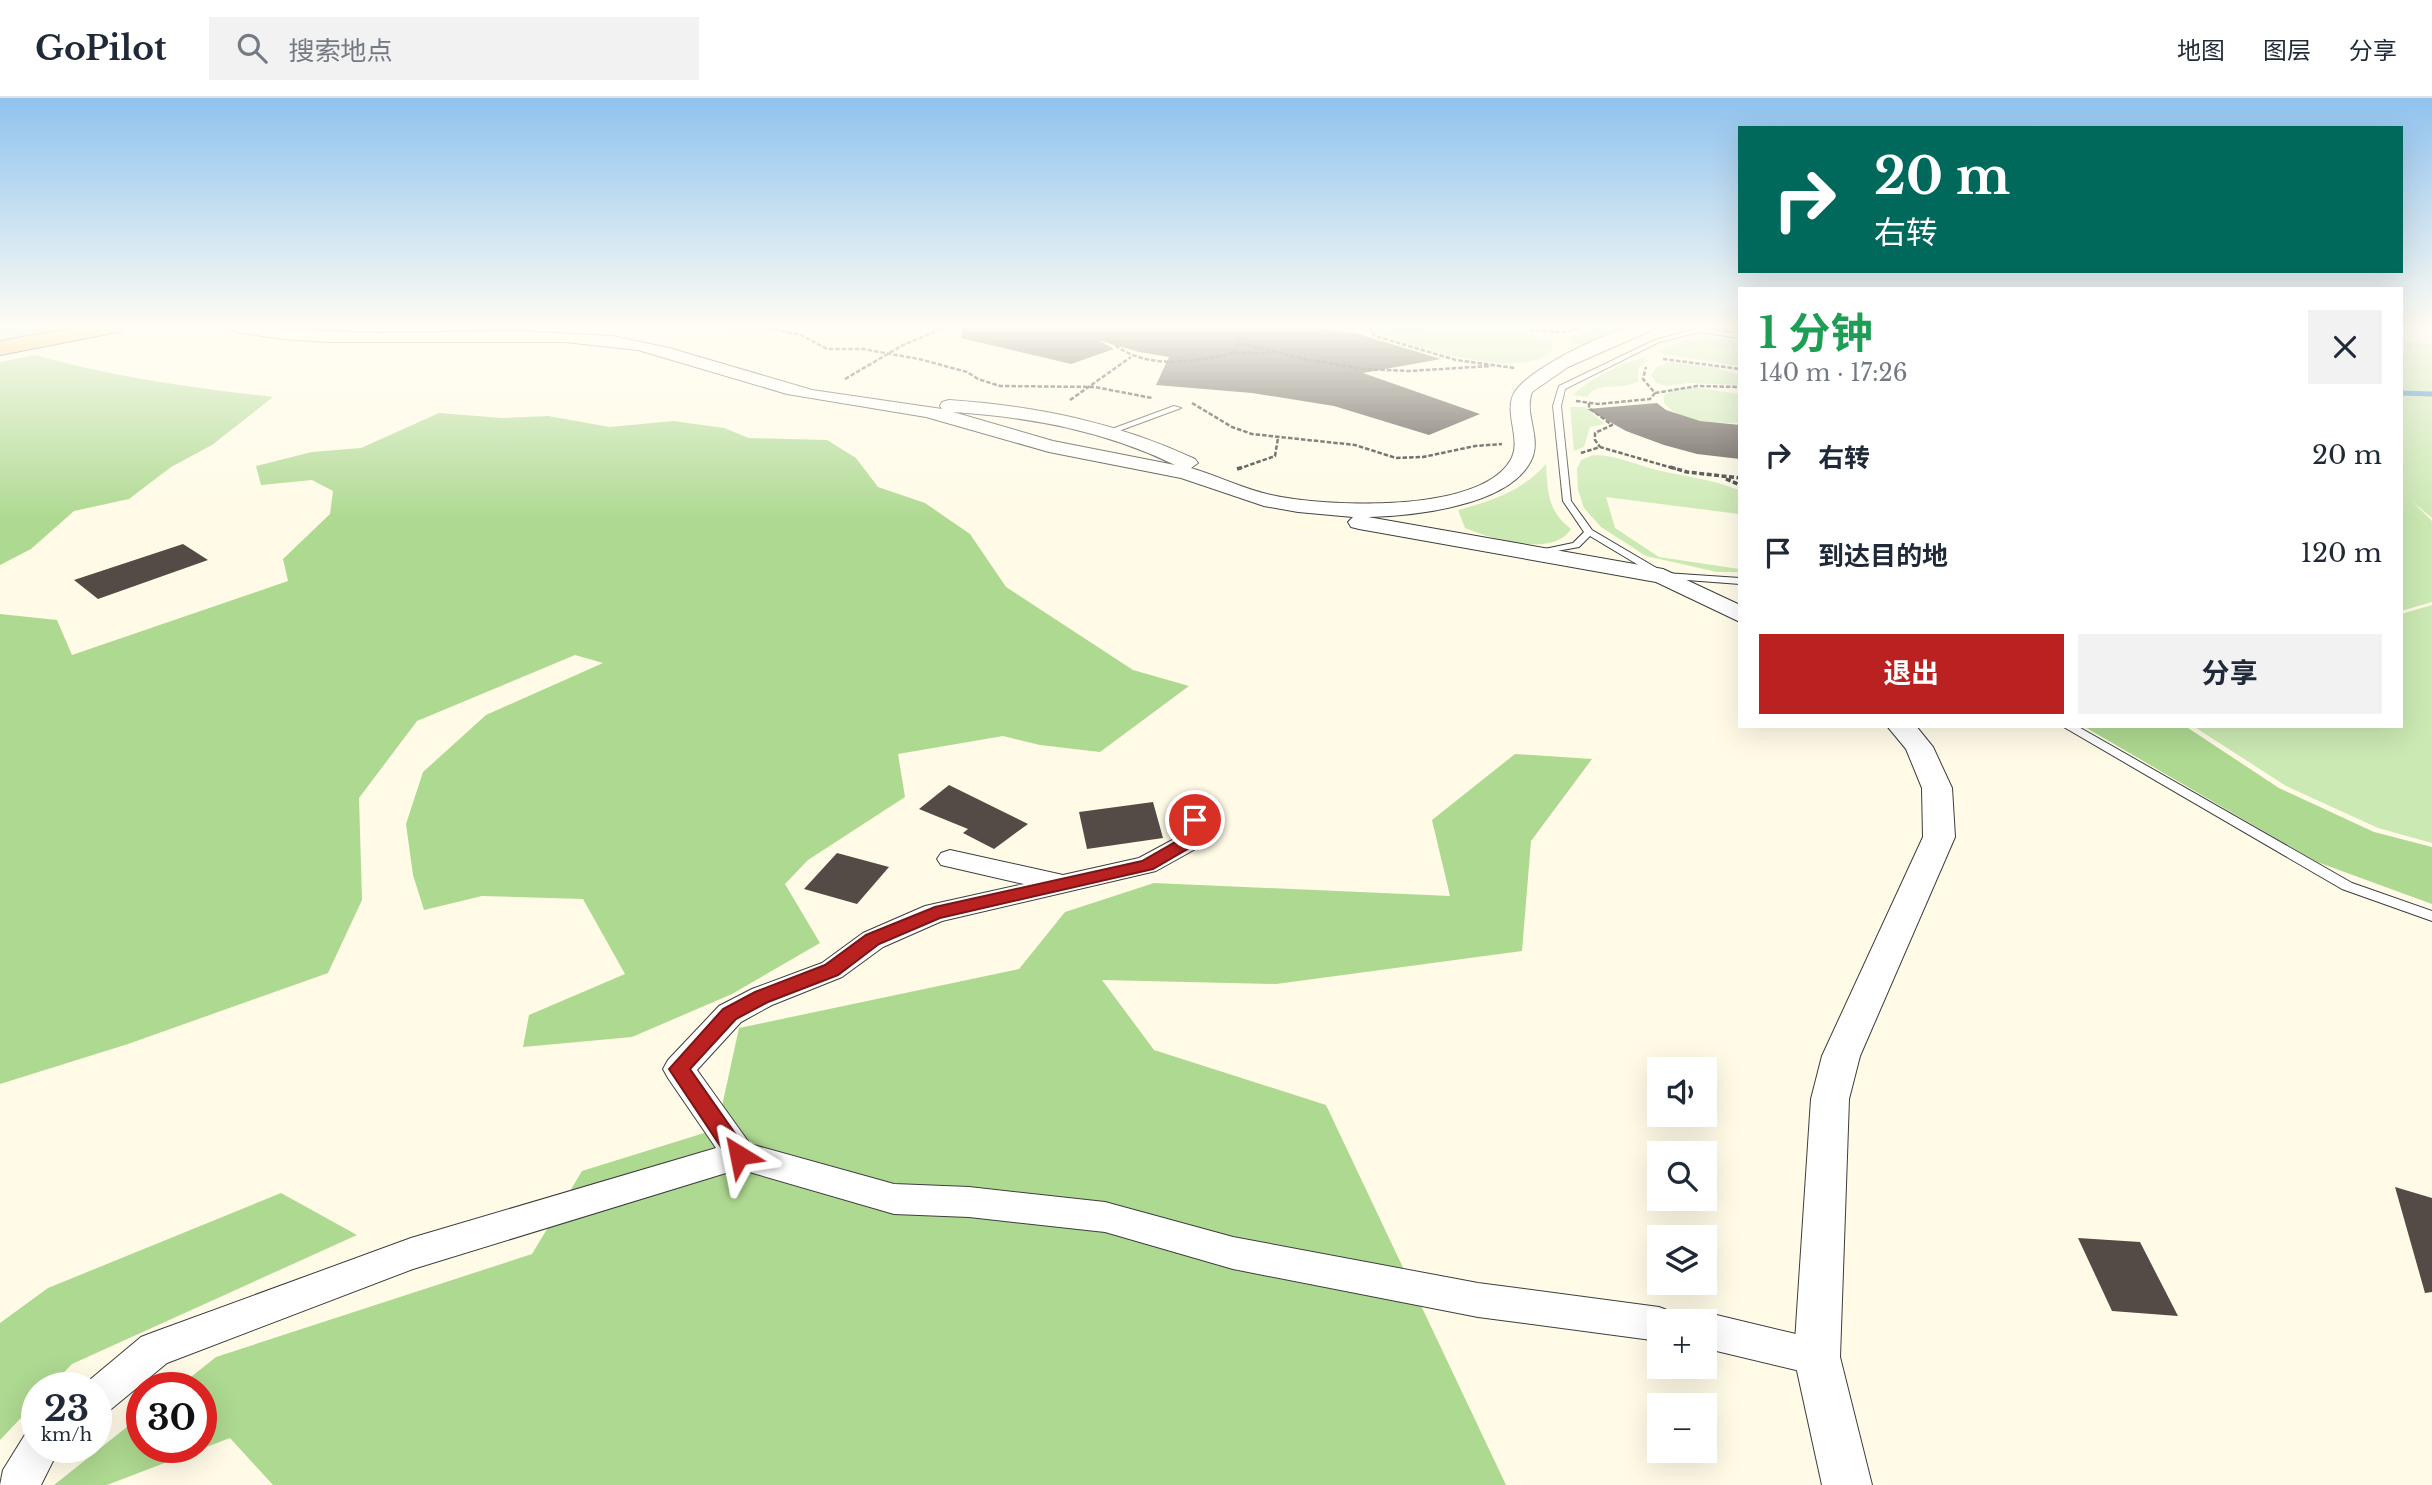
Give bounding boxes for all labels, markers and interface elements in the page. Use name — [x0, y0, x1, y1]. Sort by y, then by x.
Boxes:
search box — [209, 17, 699, 80]
text: GoPilot — [35, 28, 167, 69]
icon: search — [233, 29, 271, 67]
text: 搜索地点 — [289, 35, 393, 67]
text: 地图 — [2177, 36, 2225, 65]
text: 图层 — [2263, 36, 2311, 65]
text: 分享 — [2349, 36, 2397, 65]
text: 20 m — [1874, 146, 2010, 207]
icon: right — [1759, 154, 1850, 245]
text: 右转 — [1874, 213, 1938, 253]
text: 1 分钟 — [1759, 307, 1872, 359]
button: close — [2308, 310, 2382, 384]
text: 140 m · 17:26 — [1759, 359, 1908, 387]
icon: right — [1759, 436, 1797, 474]
text: 20 m — [2312, 439, 2382, 471]
text: 右转 — [1818, 442, 1870, 474]
icon: arrive — [1759, 534, 1797, 572]
text: 120 m — [2300, 537, 2382, 569]
text: 到达目的地 — [1818, 540, 1948, 572]
button: 退出 — [1759, 634, 2064, 714]
button: 分享 — [2078, 634, 2382, 714]
pin — [1165, 790, 1225, 850]
icon: arrive — [1176, 801, 1214, 839]
map controls — [1647, 1057, 1717, 1463]
button: sound — [1647, 1057, 1717, 1127]
position arrow — [702, 1118, 776, 1192]
button: search — [1647, 1141, 1717, 1211]
button: layers — [1647, 1225, 1717, 1295]
button: + — [1647, 1309, 1717, 1379]
speed limit sign: 30 — [126, 1372, 217, 1463]
text: 23 — [44, 1387, 89, 1430]
button: − — [1647, 1393, 1717, 1463]
text: km/h — [41, 1424, 92, 1446]

